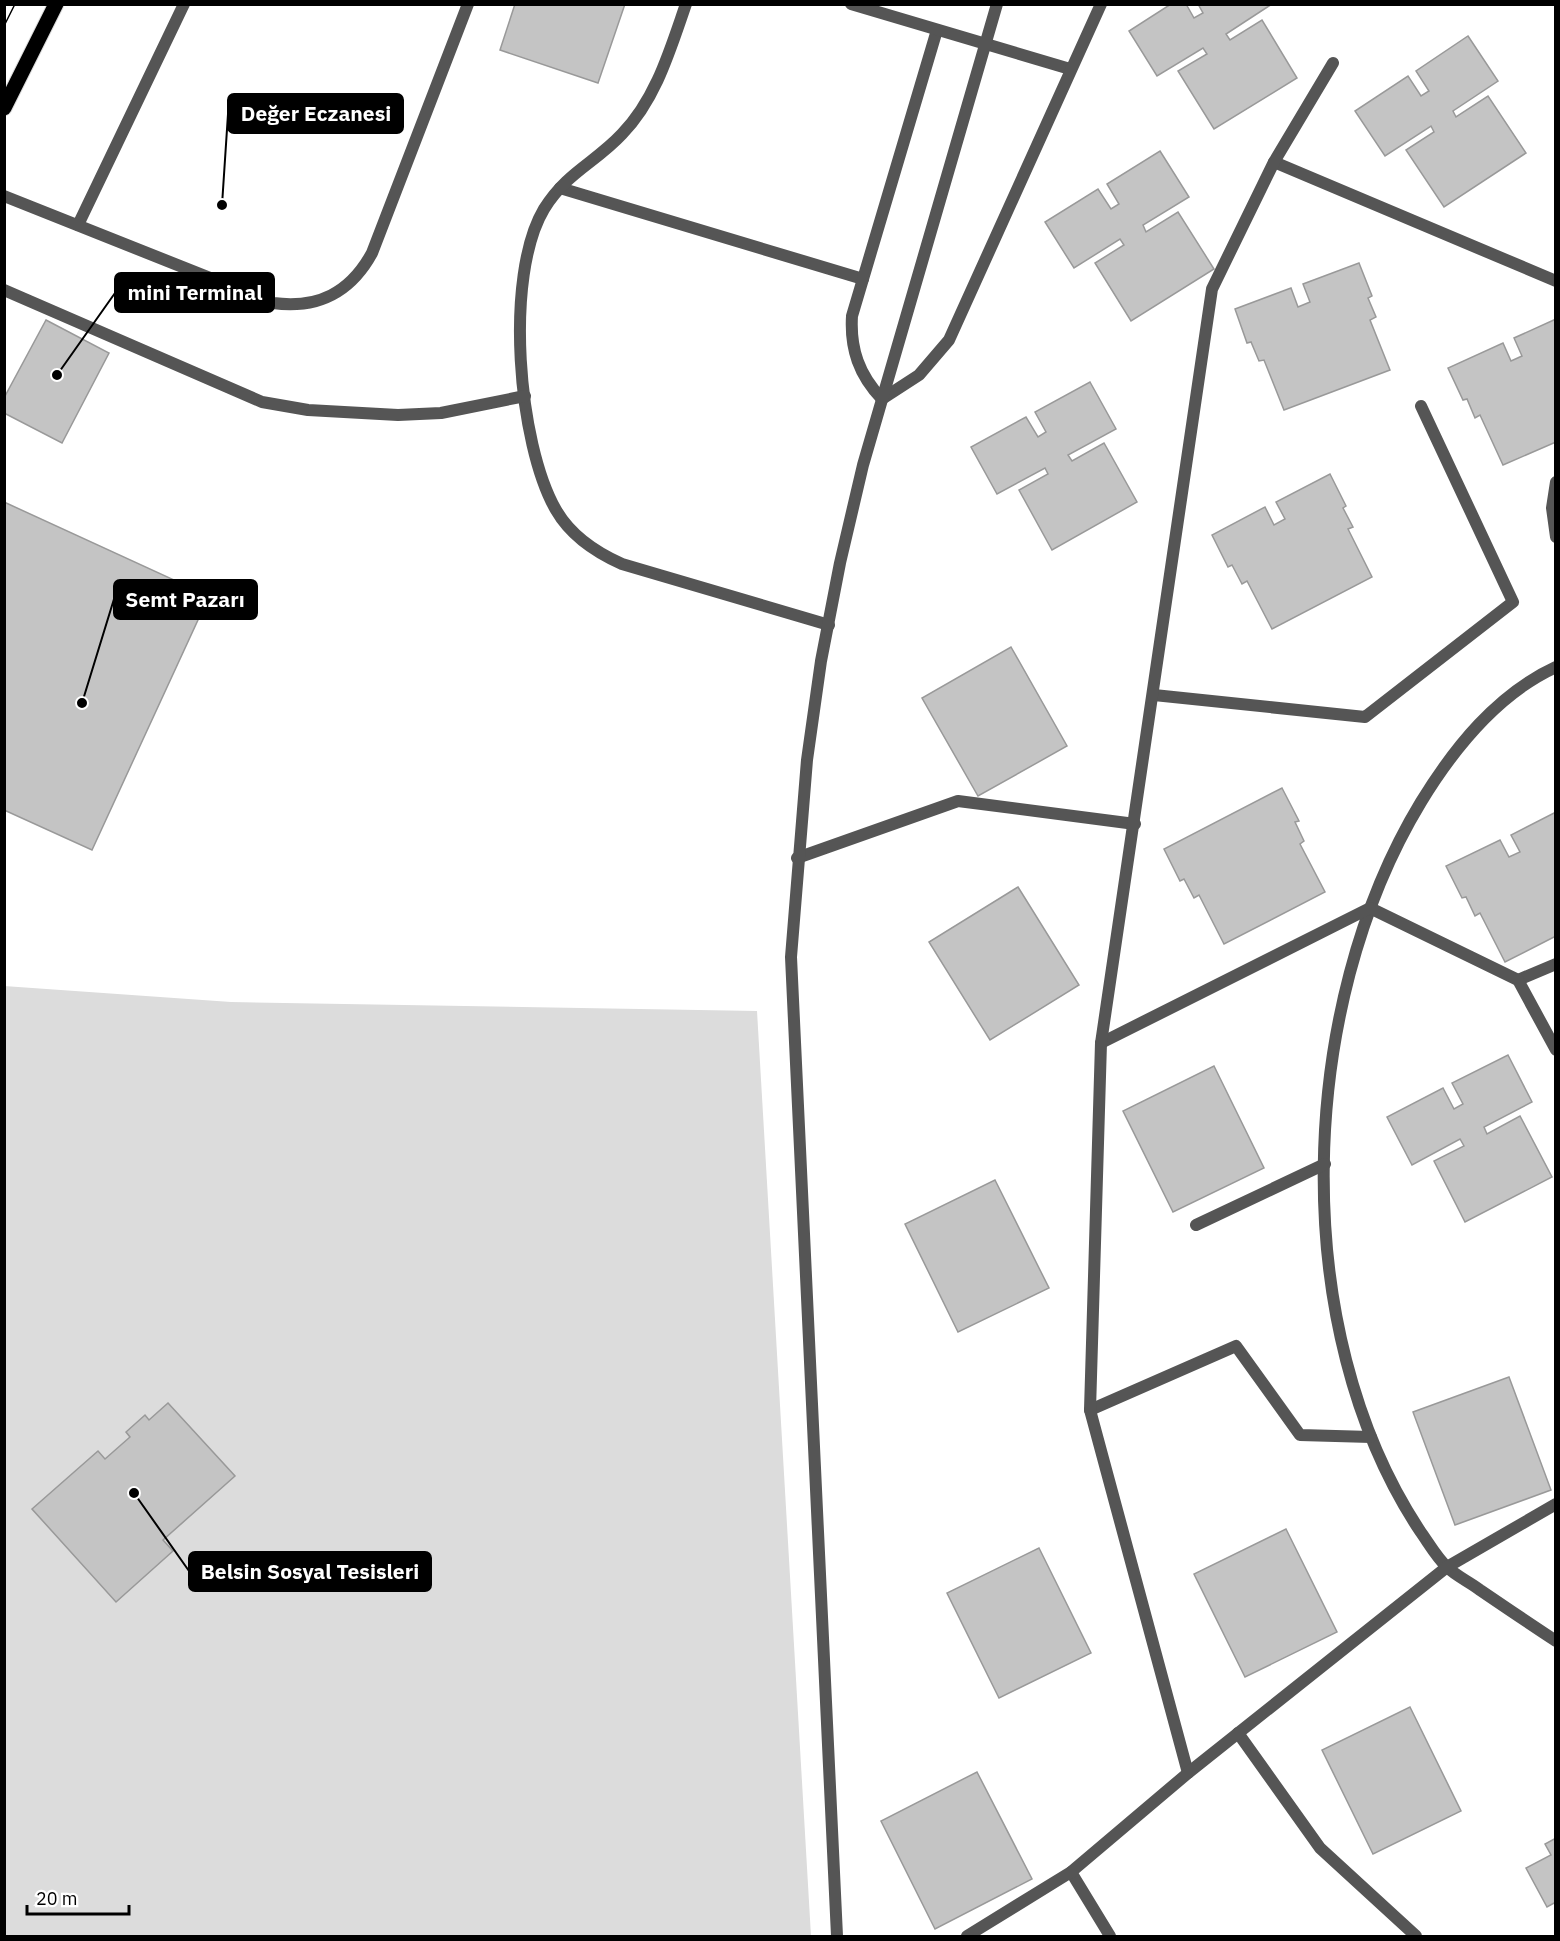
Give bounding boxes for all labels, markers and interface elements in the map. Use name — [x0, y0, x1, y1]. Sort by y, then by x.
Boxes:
callout: Değer Eczanesi — [228, 94, 403, 133]
text: Değer Eczanesi — [241, 99, 391, 127]
callout: mini Terminal — [115, 273, 274, 312]
text: mini Terminal — [127, 278, 263, 306]
callout: Semt Pazarı — [114, 580, 257, 619]
text: Semt Pazarı — [125, 585, 245, 613]
callout: Belsin Sosyal Tesisleri — [189, 1552, 431, 1591]
text: Belsin Sosyal Tesisleri — [201, 1557, 419, 1585]
scale bar — [27, 1878, 129, 1916]
text: 20 m — [36, 1887, 78, 1910]

